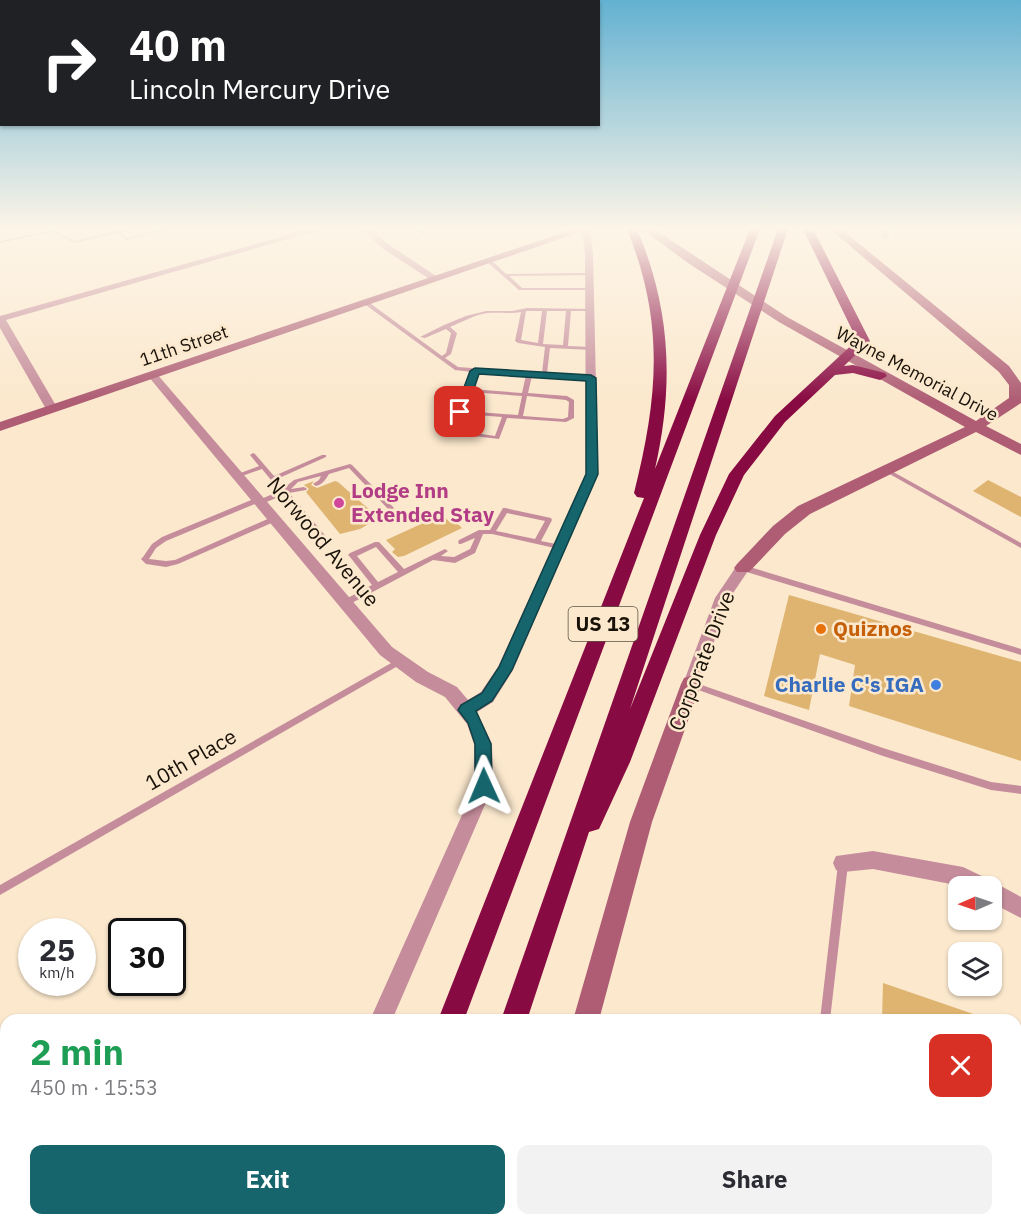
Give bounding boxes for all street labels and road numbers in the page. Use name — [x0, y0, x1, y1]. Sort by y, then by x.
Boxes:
street label: 11th Street — [137, 320, 231, 371]
street label: Wayne Memorial Drive — [832, 321, 1002, 426]
street label: Norwood Avenue — [261, 471, 386, 612]
street label: Corporate Drive — [662, 587, 741, 735]
road number: US 13 — [568, 607, 638, 641]
street label: 10th Place — [140, 722, 241, 797]

